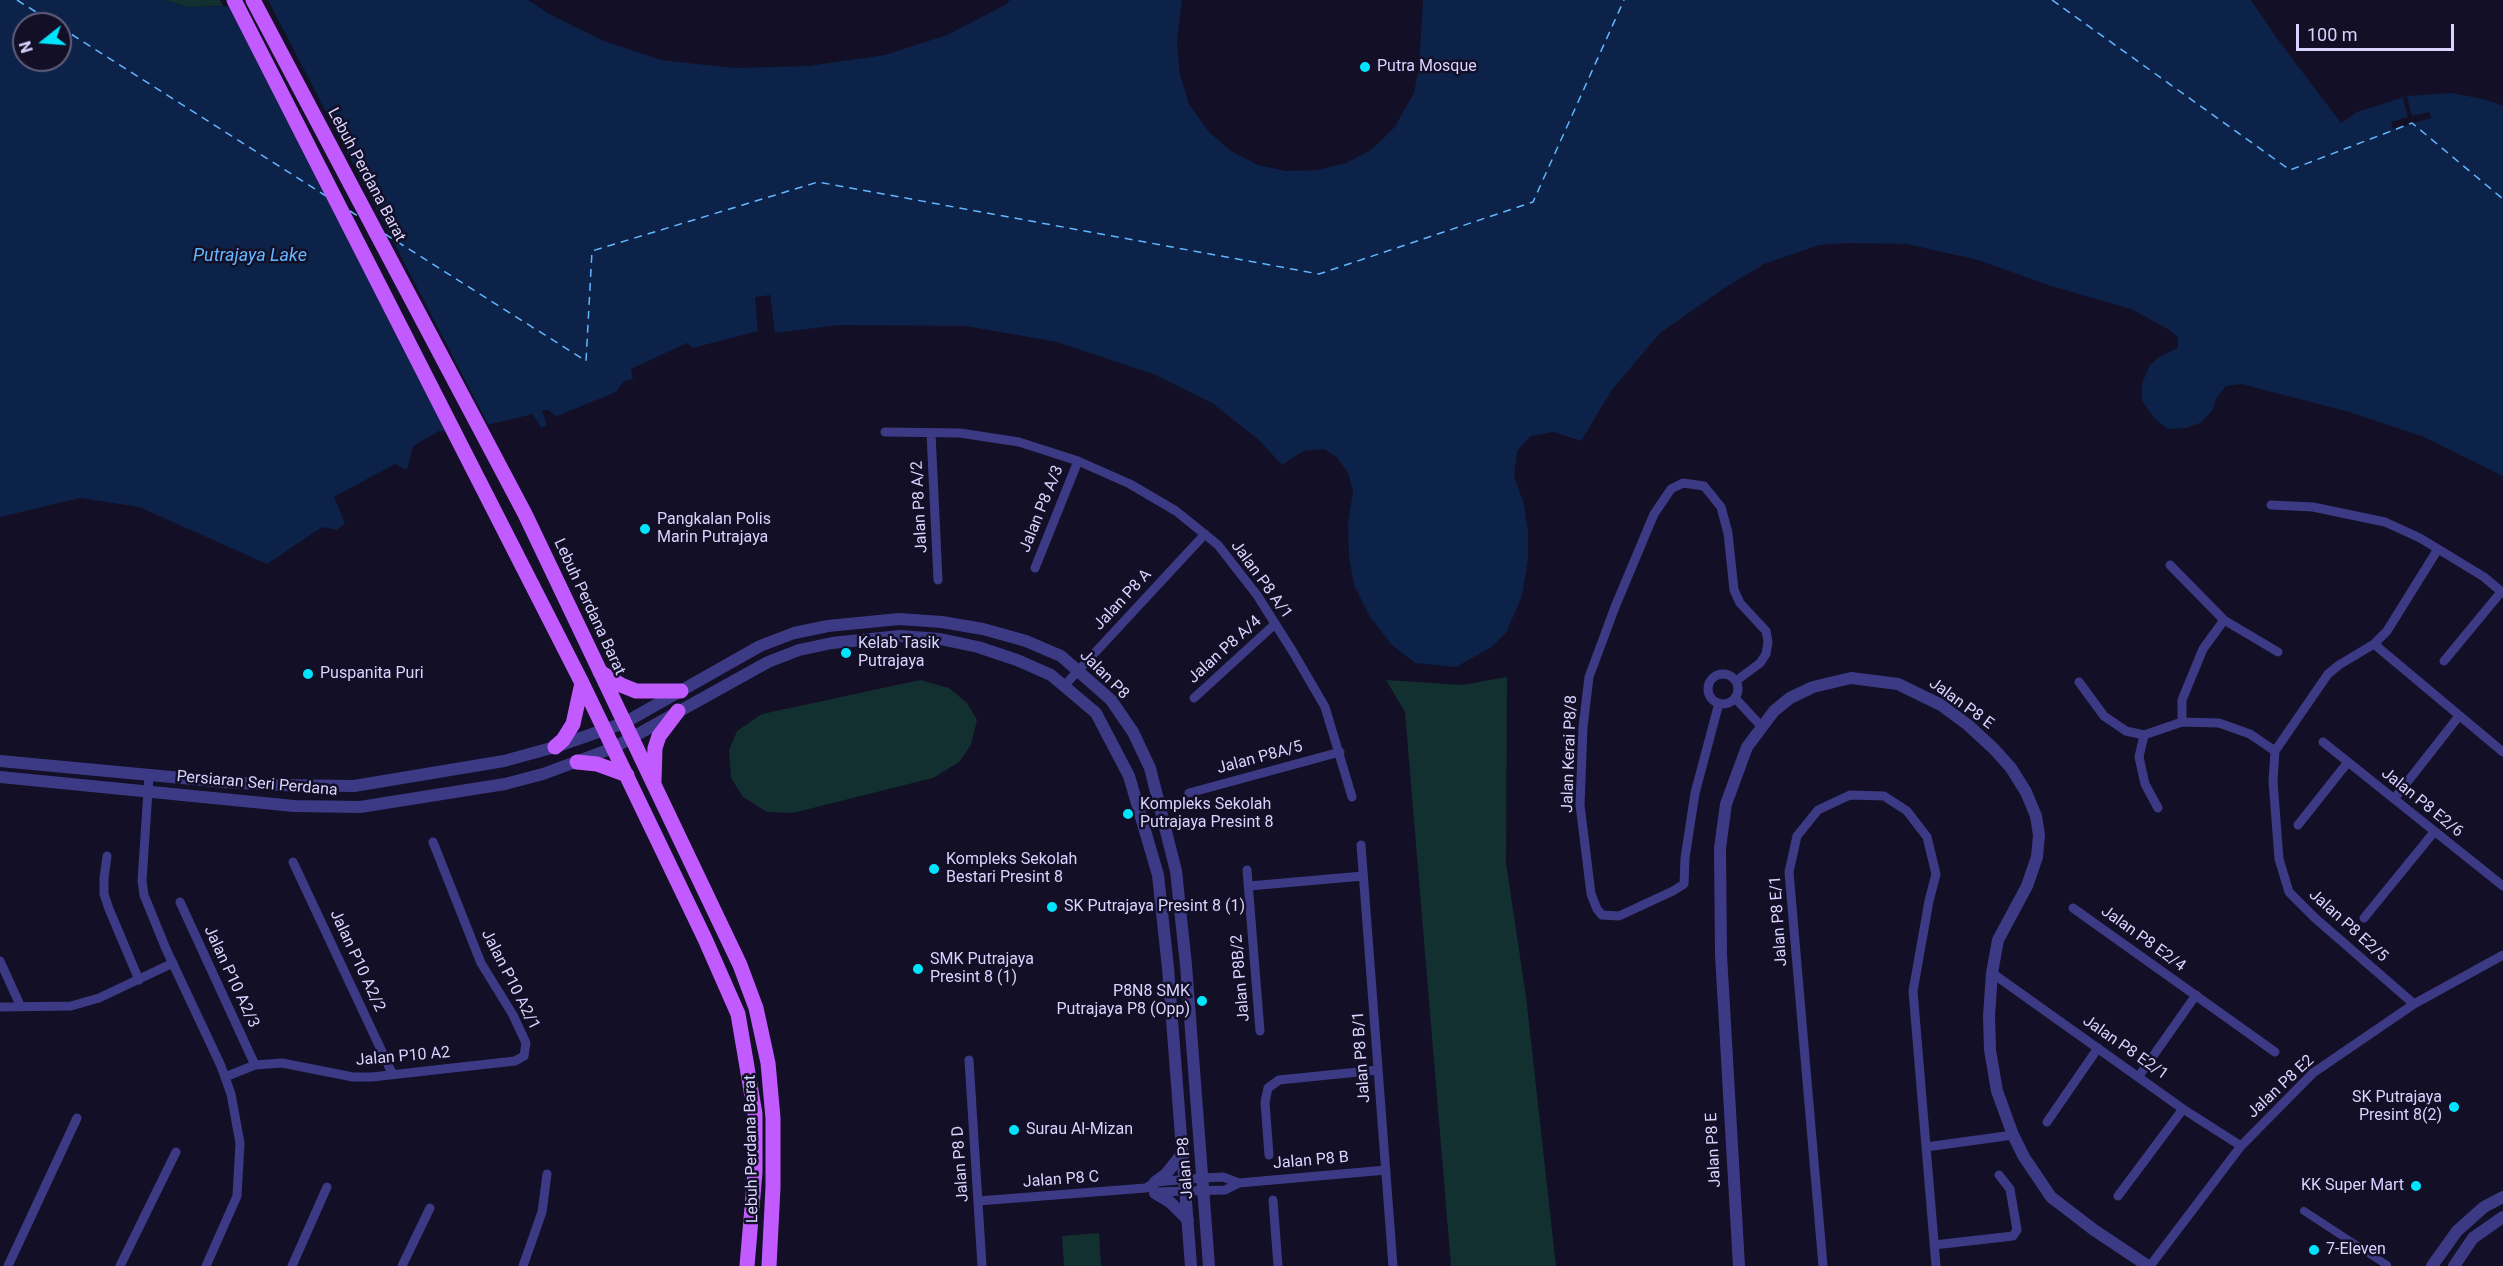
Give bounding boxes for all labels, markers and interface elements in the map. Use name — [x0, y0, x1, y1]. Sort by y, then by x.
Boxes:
north arrow — [12, 12, 72, 72]
scale bar — [2299, 12, 2456, 50]
text: 100 m — [2307, 24, 2358, 45]
text: N — [15, 39, 37, 55]
place label: Putra Mosque — [1377, 57, 1477, 77]
marker: Putra Mosque — [1358, 60, 1372, 74]
street label: Lebuh Perdana Barat — [323, 105, 409, 245]
water label: Putrajaya Lake — [193, 245, 307, 267]
street label: Jalan P8 A/2 — [908, 461, 932, 553]
street label: Jalan P8 A/3 — [1016, 463, 1068, 555]
place label: Pangkalan Polis Marin Putrajaya — [657, 510, 771, 548]
marker: Pangkalan Polis Marin Putrajaya — [638, 522, 652, 536]
street label: Lebuh Perdana Barat — [549, 536, 629, 678]
street label: Jalan P8 A/1 — [1226, 537, 1296, 623]
street label: Jalan P8 A — [1090, 566, 1156, 634]
street label: Jalan P8 A/4 — [1184, 612, 1266, 688]
place label: Kelab Tasik Putrajaya — [858, 634, 939, 672]
marker: Kelab Tasik Putrajaya — [839, 646, 853, 660]
street label: Jalan P8 — [1075, 646, 1133, 704]
place label: Puspanita Puri — [320, 664, 424, 684]
marker: Puspanita Puri — [301, 667, 315, 681]
street label: Jalan P8 E — [1925, 674, 1997, 734]
street label: Jalan Kerai P8/8 — [1558, 695, 1582, 813]
street label: Jalan P8A/5 — [1215, 737, 1305, 779]
street label: Jalan P8 E2/6 — [2377, 764, 2467, 842]
street label: Persiaran Seri Perdana — [176, 767, 338, 801]
place label: Kompleks Sekolah Putrajaya Presint 8 — [1140, 795, 1274, 833]
marker: Kompleks Sekolah Putrajaya Presint 8 — [1121, 807, 1135, 821]
place label: Kompleks Sekolah Bestari Presint 8 — [946, 850, 1077, 888]
marker: Kompleks Sekolah Bestari Presint 8 — [927, 862, 941, 876]
street label: Jalan P8 E/1 — [1766, 875, 1792, 967]
street label: Jalan P8 E2/5 — [2305, 886, 2391, 966]
place label: SK Putrajaya Presint 8 (1) — [1064, 897, 1245, 917]
marker: SK Putrajaya Presint 8 (1) — [1045, 900, 1059, 914]
street label: Jalan P8 E2/4 — [2097, 902, 2189, 976]
street label: Jalan P10 A2/2 — [325, 907, 389, 1015]
street label: Jalan P10 A2/3 — [199, 923, 263, 1031]
street label: Jalan P10 A2/1 — [476, 927, 544, 1033]
street label: Jalan P8B/2 — [1228, 934, 1254, 1022]
place label: SMK Putrajaya Presint 8 (1) — [930, 950, 1034, 988]
marker: SMK Putrajaya Presint 8 (1) — [911, 962, 925, 976]
place label: P8N8 SMK Putrajaya P8 (Opp) — [1056, 982, 1190, 1020]
marker: P8N8 SMK Putrajaya P8 (Opp) — [1195, 994, 1209, 1008]
street label: Jalan P8 B/1 — [1349, 1011, 1375, 1103]
street label: Jalan P8 E2/1 — [2079, 1012, 2171, 1084]
street label: Jalan P10 A2 — [355, 1043, 451, 1071]
street label: Jalan P8 E2 — [2244, 1051, 2318, 1123]
street label: Lebuh Perdana Barat — [741, 1075, 763, 1223]
place label: SK Putrajaya Presint 8(2) — [2352, 1088, 2442, 1126]
marker: SK Putrajaya Presint 8(2) — [2447, 1100, 2461, 1114]
street label: Jalan P8 E — [1702, 1112, 1726, 1188]
place label: Surau Al-Mizan — [1026, 1120, 1133, 1140]
marker: Surau Al-Mizan — [1007, 1123, 1021, 1137]
street label: Jalan P8 D — [949, 1125, 973, 1203]
street label: Jalan P8 — [1174, 1136, 1198, 1200]
street label: Jalan P8 B — [1272, 1148, 1350, 1174]
street label: Jalan P8 C — [1022, 1168, 1100, 1192]
place label: KK Super Mart — [2301, 1176, 2404, 1196]
marker: KK Super Mart — [2409, 1179, 2423, 1193]
place label: 7-Eleven — [2326, 1240, 2386, 1260]
marker: 7-Eleven — [2307, 1243, 2321, 1257]

